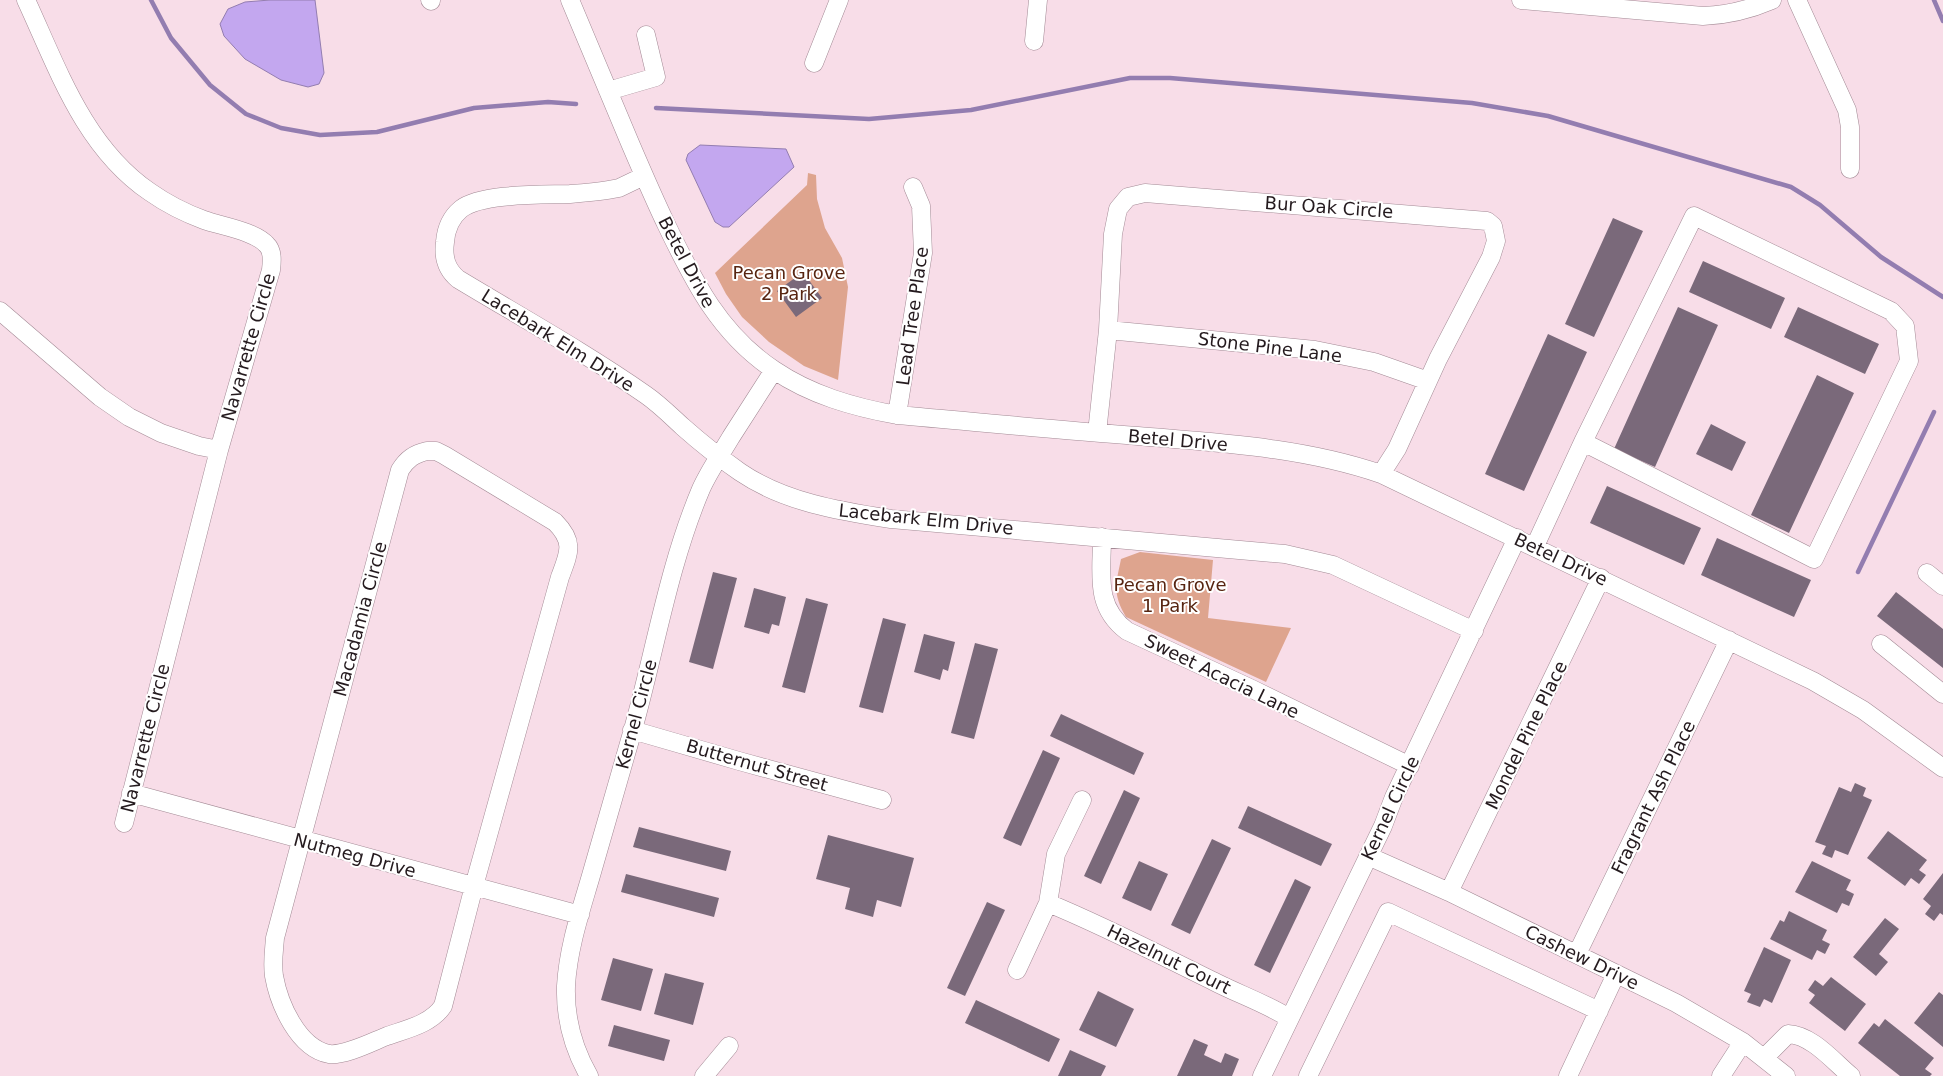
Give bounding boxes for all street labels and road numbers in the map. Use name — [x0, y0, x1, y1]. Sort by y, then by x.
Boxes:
street label: Bur Oak Circle — [1264, 192, 1394, 222]
street label: Betel Drive — [654, 213, 720, 311]
street label: Lead Tree Place — [892, 245, 932, 387]
street label: Navarrette Circle — [217, 271, 279, 423]
street label: Lacebark Elm Drive — [478, 285, 638, 395]
street label: Stone Pine Lane — [1197, 328, 1343, 366]
street label: Betel Drive — [1127, 425, 1229, 455]
street label: Lacebark Elm Drive — [838, 499, 1014, 539]
street label: Betel Drive — [1511, 528, 1611, 590]
street label: Macadamia Circle — [329, 539, 391, 699]
street label: Sweet Acacia Lane — [1141, 629, 1303, 723]
street label: Kernel Circle — [611, 657, 661, 771]
street label: Mondel Pine Place — [1481, 657, 1571, 813]
street label: Navarrette Circle — [116, 661, 174, 815]
street label: Fragrant Ash Place — [1607, 717, 1699, 877]
street label: Butternut Street — [684, 735, 830, 795]
street label: Kernel Circle — [1357, 752, 1423, 864]
street label: Nutmeg Drive — [292, 829, 418, 881]
street label: Hazelnut Court — [1104, 920, 1234, 998]
street label: Cashew Drive — [1522, 920, 1642, 994]

